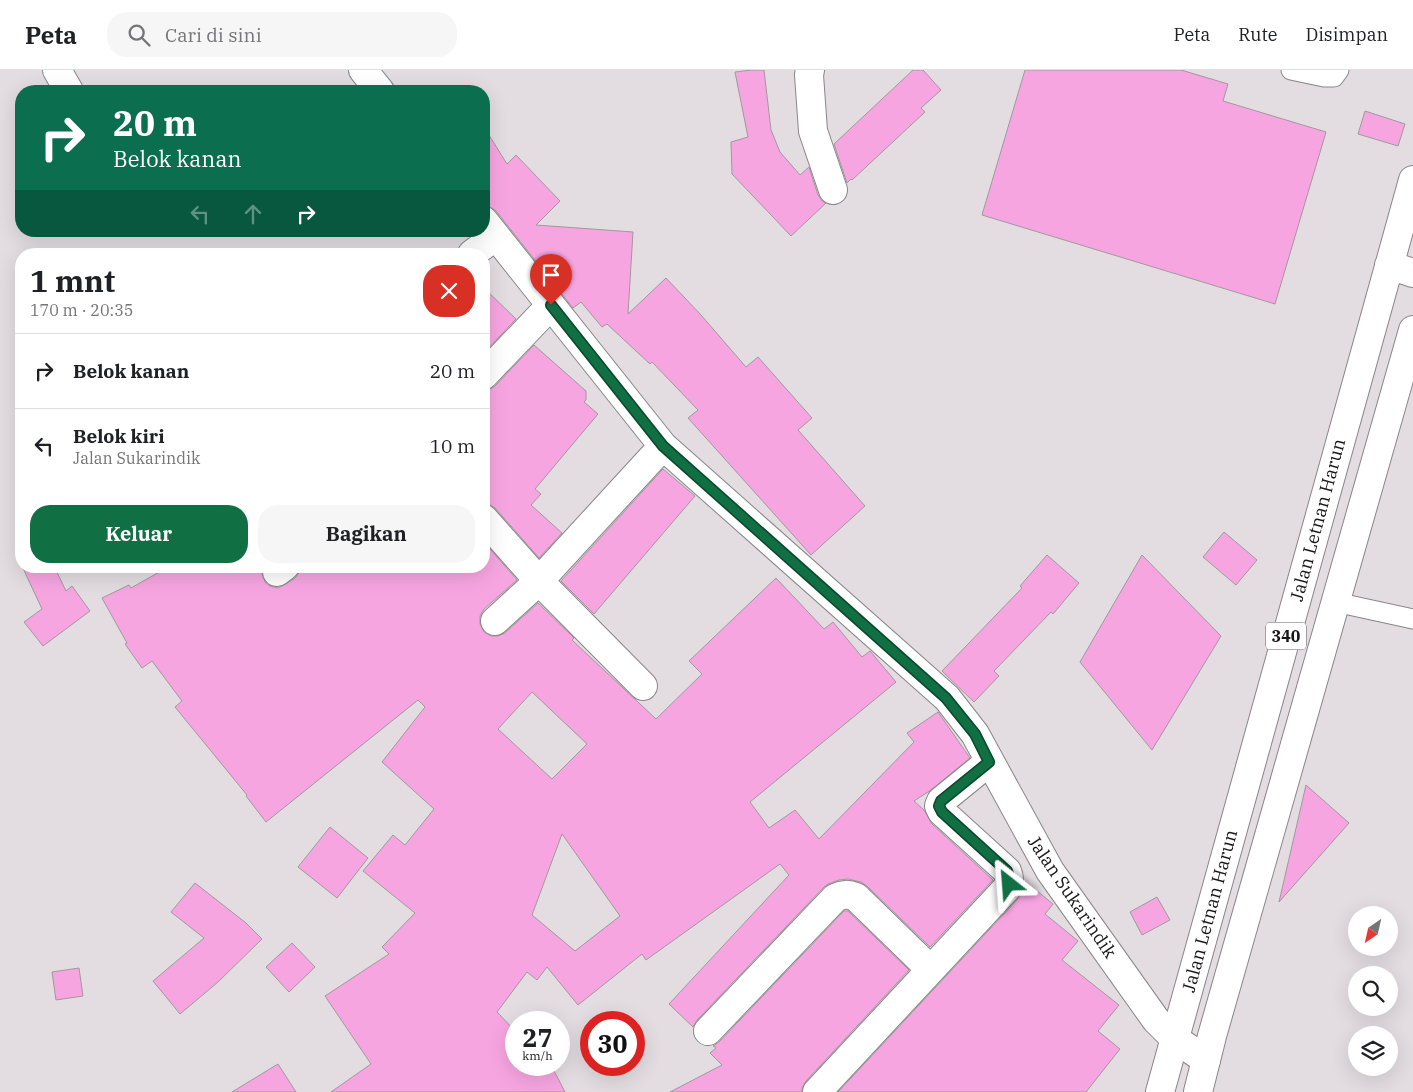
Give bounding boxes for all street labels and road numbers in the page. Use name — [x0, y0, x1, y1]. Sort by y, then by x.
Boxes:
street label: Jalan Letnan Harun — [1285, 436, 1350, 604]
road number: 340 — [1266, 622, 1306, 650]
street label: Jalan Letnan Harun — [1177, 827, 1242, 995]
street label: Jalan Sukarindik — [1023, 831, 1122, 963]

